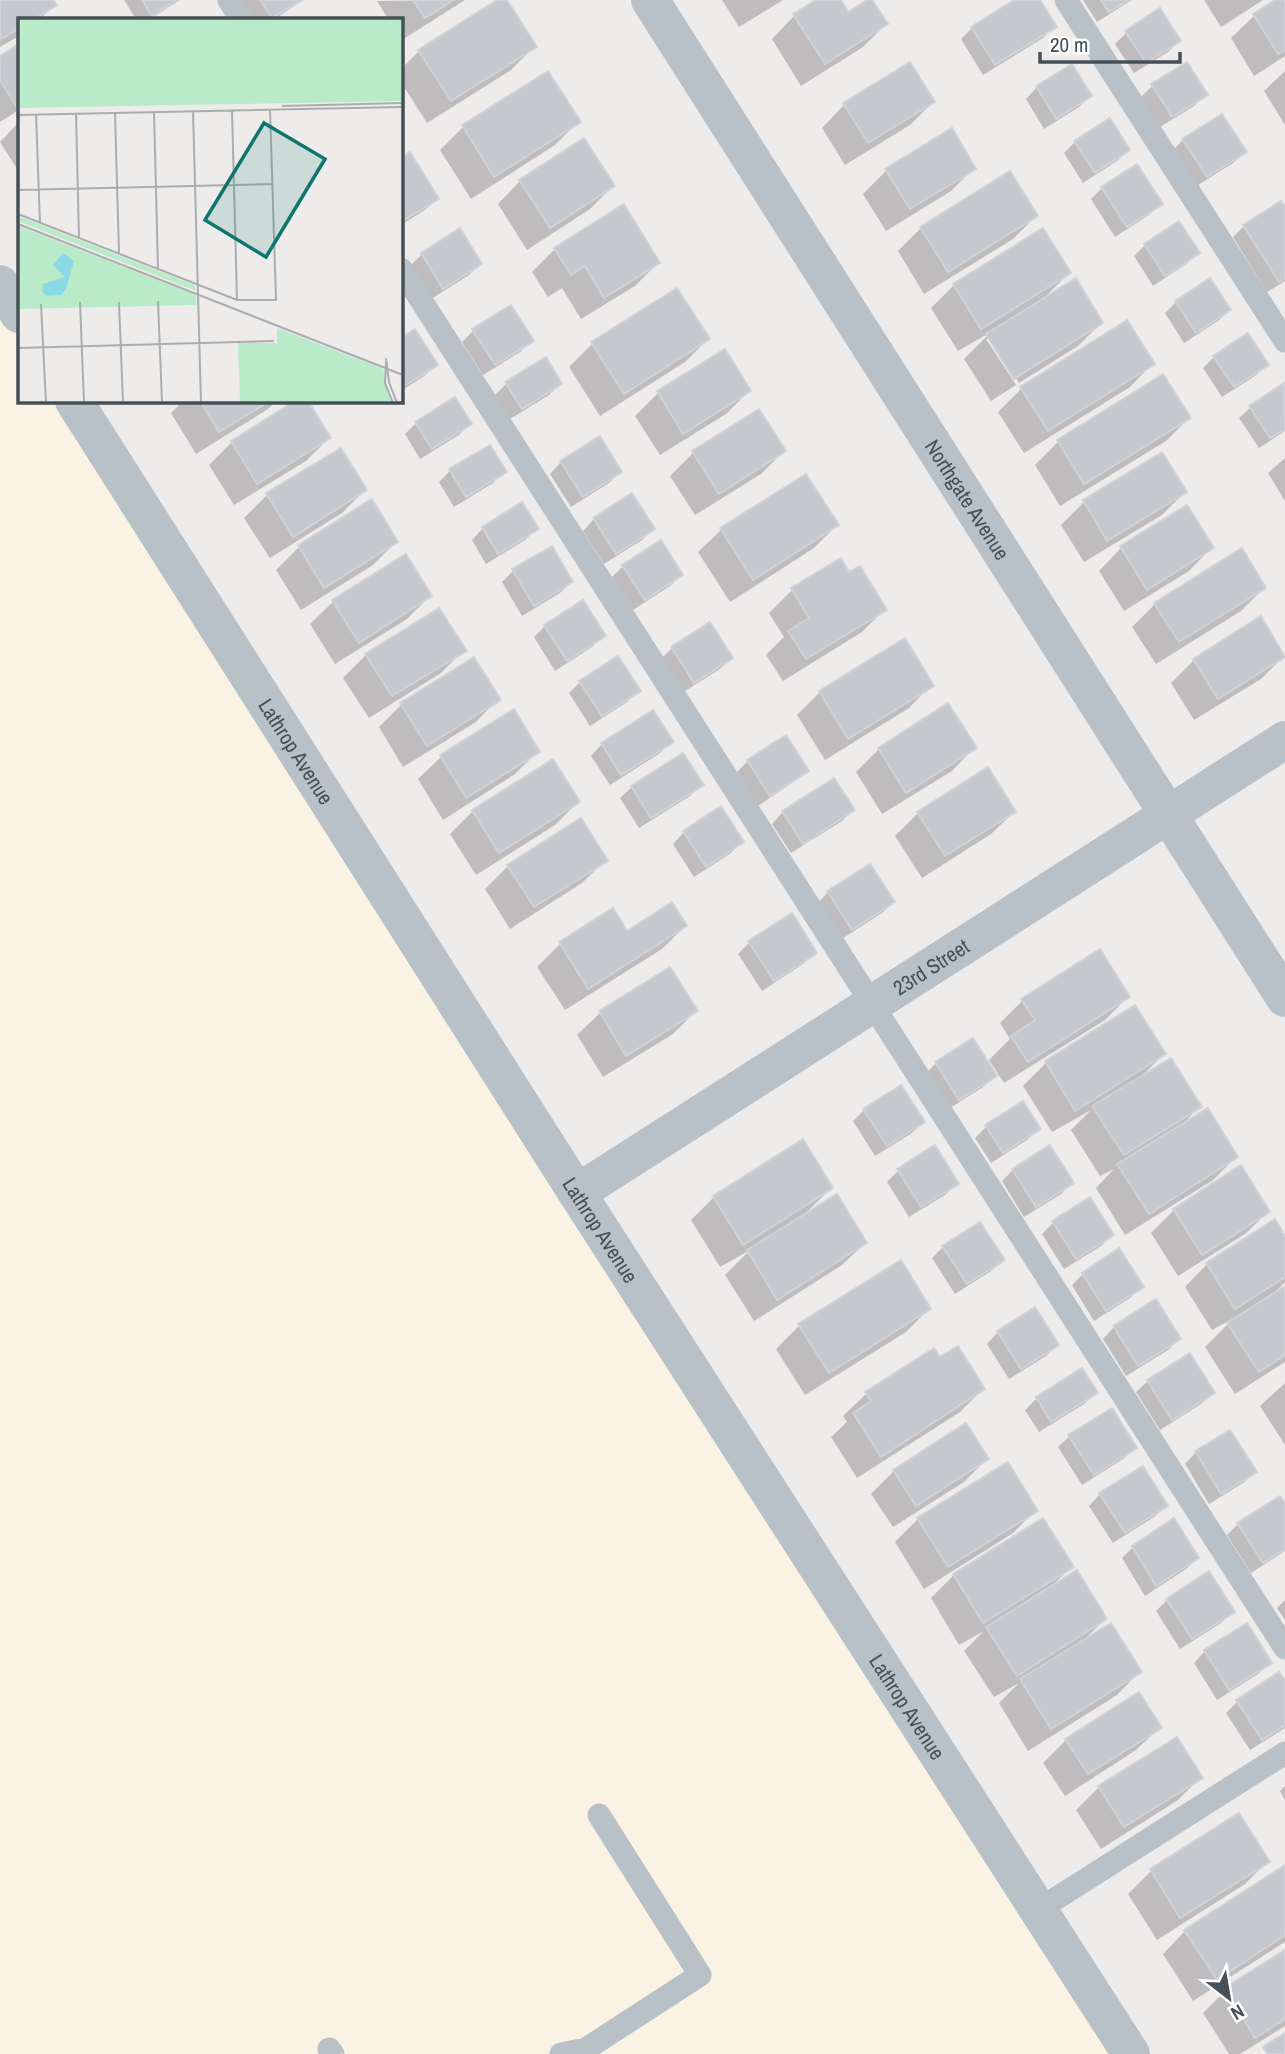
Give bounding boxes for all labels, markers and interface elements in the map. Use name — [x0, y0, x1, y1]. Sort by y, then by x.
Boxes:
inset map — [18, 18, 402, 402]
scale bar — [1040, 21, 1180, 65]
text: 20 m — [1050, 30, 1088, 59]
street label: Northgate Avenue — [919, 434, 1017, 565]
street label: Lathrop Avenue — [252, 693, 341, 810]
street label: 23rd Street — [887, 931, 975, 1002]
street label: Lathrop Avenue — [556, 1171, 645, 1288]
street label: Lathrop Avenue — [863, 1648, 952, 1765]
north arrow — [1194, 1963, 1264, 2033]
text: N — [1226, 1999, 1249, 2027]

